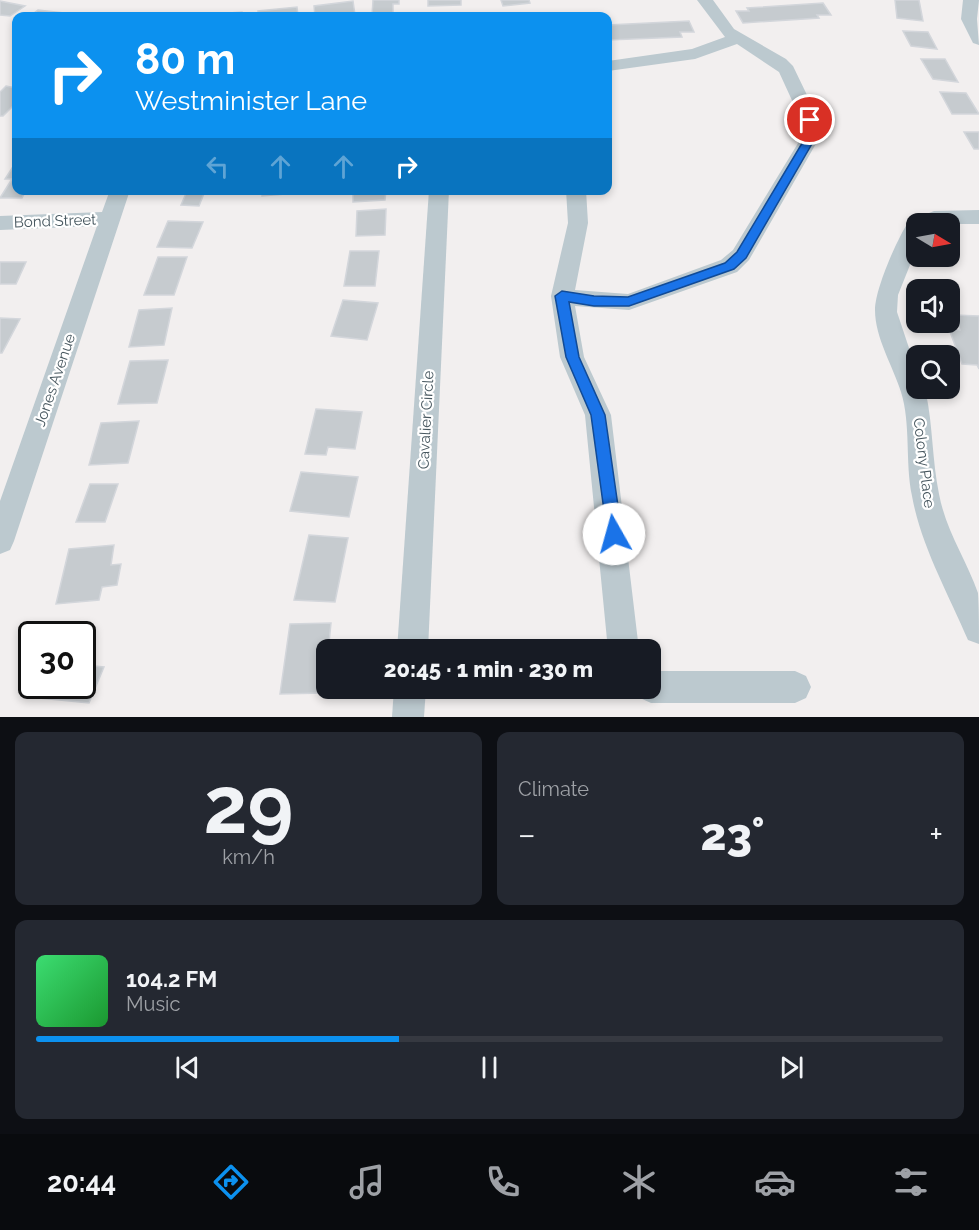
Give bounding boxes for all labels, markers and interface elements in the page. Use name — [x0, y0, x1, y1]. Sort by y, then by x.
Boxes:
text: 80 m — [135, 35, 235, 84]
icon: right — [36, 36, 114, 114]
text: Westminister Lane — [135, 85, 367, 116]
pin — [784, 94, 835, 145]
icon: arrive — [793, 103, 826, 136]
icon: left — [201, 150, 234, 183]
icon: ahead — [264, 150, 297, 183]
icon: ahead — [327, 150, 360, 183]
icon: right — [390, 150, 423, 183]
street label: Bond Street — [14, 211, 96, 231]
north arrow — [906, 213, 960, 267]
map controls — [906, 213, 960, 399]
button: sound — [906, 279, 960, 333]
street label: Jones Avenue — [31, 331, 79, 429]
button: search — [906, 345, 960, 399]
street label: Cavalier Circle — [414, 370, 438, 470]
street label: Colony Place — [910, 417, 938, 509]
position arrow — [582, 502, 646, 566]
speed limit sign: 30 — [18, 621, 96, 699]
text: 20:45 · 1 min · 230 m — [384, 656, 593, 682]
text: 29 — [204, 760, 293, 851]
text: Climate — [518, 777, 589, 801]
text: 23° — [700, 808, 765, 861]
text: − — [518, 815, 536, 854]
text: + — [929, 815, 943, 854]
text: km/h — [222, 845, 275, 869]
text: 104.2 FM — [126, 966, 217, 992]
text: Music — [126, 992, 180, 1016]
icon: previous — [171, 1051, 204, 1084]
icon: pause — [473, 1051, 506, 1084]
icon: next — [775, 1051, 808, 1084]
icon: directions — [210, 1161, 252, 1203]
icon: music — [346, 1161, 388, 1203]
icon: phone — [482, 1161, 524, 1203]
icon: climate — [618, 1161, 660, 1203]
icon: car — [754, 1161, 796, 1203]
icon: filters — [890, 1161, 932, 1203]
text: 20:44 — [47, 1167, 116, 1198]

